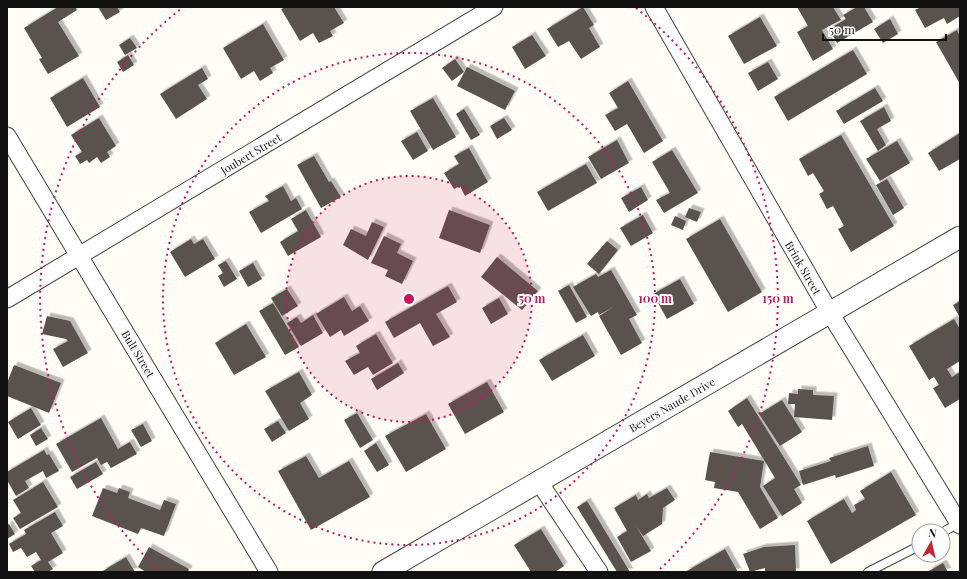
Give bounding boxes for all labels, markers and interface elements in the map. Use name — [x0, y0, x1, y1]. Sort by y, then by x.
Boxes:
scale bar — [823, 16, 946, 42]
text: 50 m — [829, 21, 855, 37]
street label: Joubert Street — [217, 129, 284, 178]
street label: Brink Street — [782, 238, 825, 297]
text: 50 m — [519, 290, 546, 306]
text: 100 m — [638, 290, 672, 306]
text: 150 m — [762, 290, 794, 306]
centre of rings — [402, 292, 416, 306]
street label: Bult Street — [119, 327, 158, 380]
street label: Beyers Naude Drive — [626, 374, 718, 435]
north arrow — [911, 523, 951, 563]
text: N — [927, 525, 937, 541]

